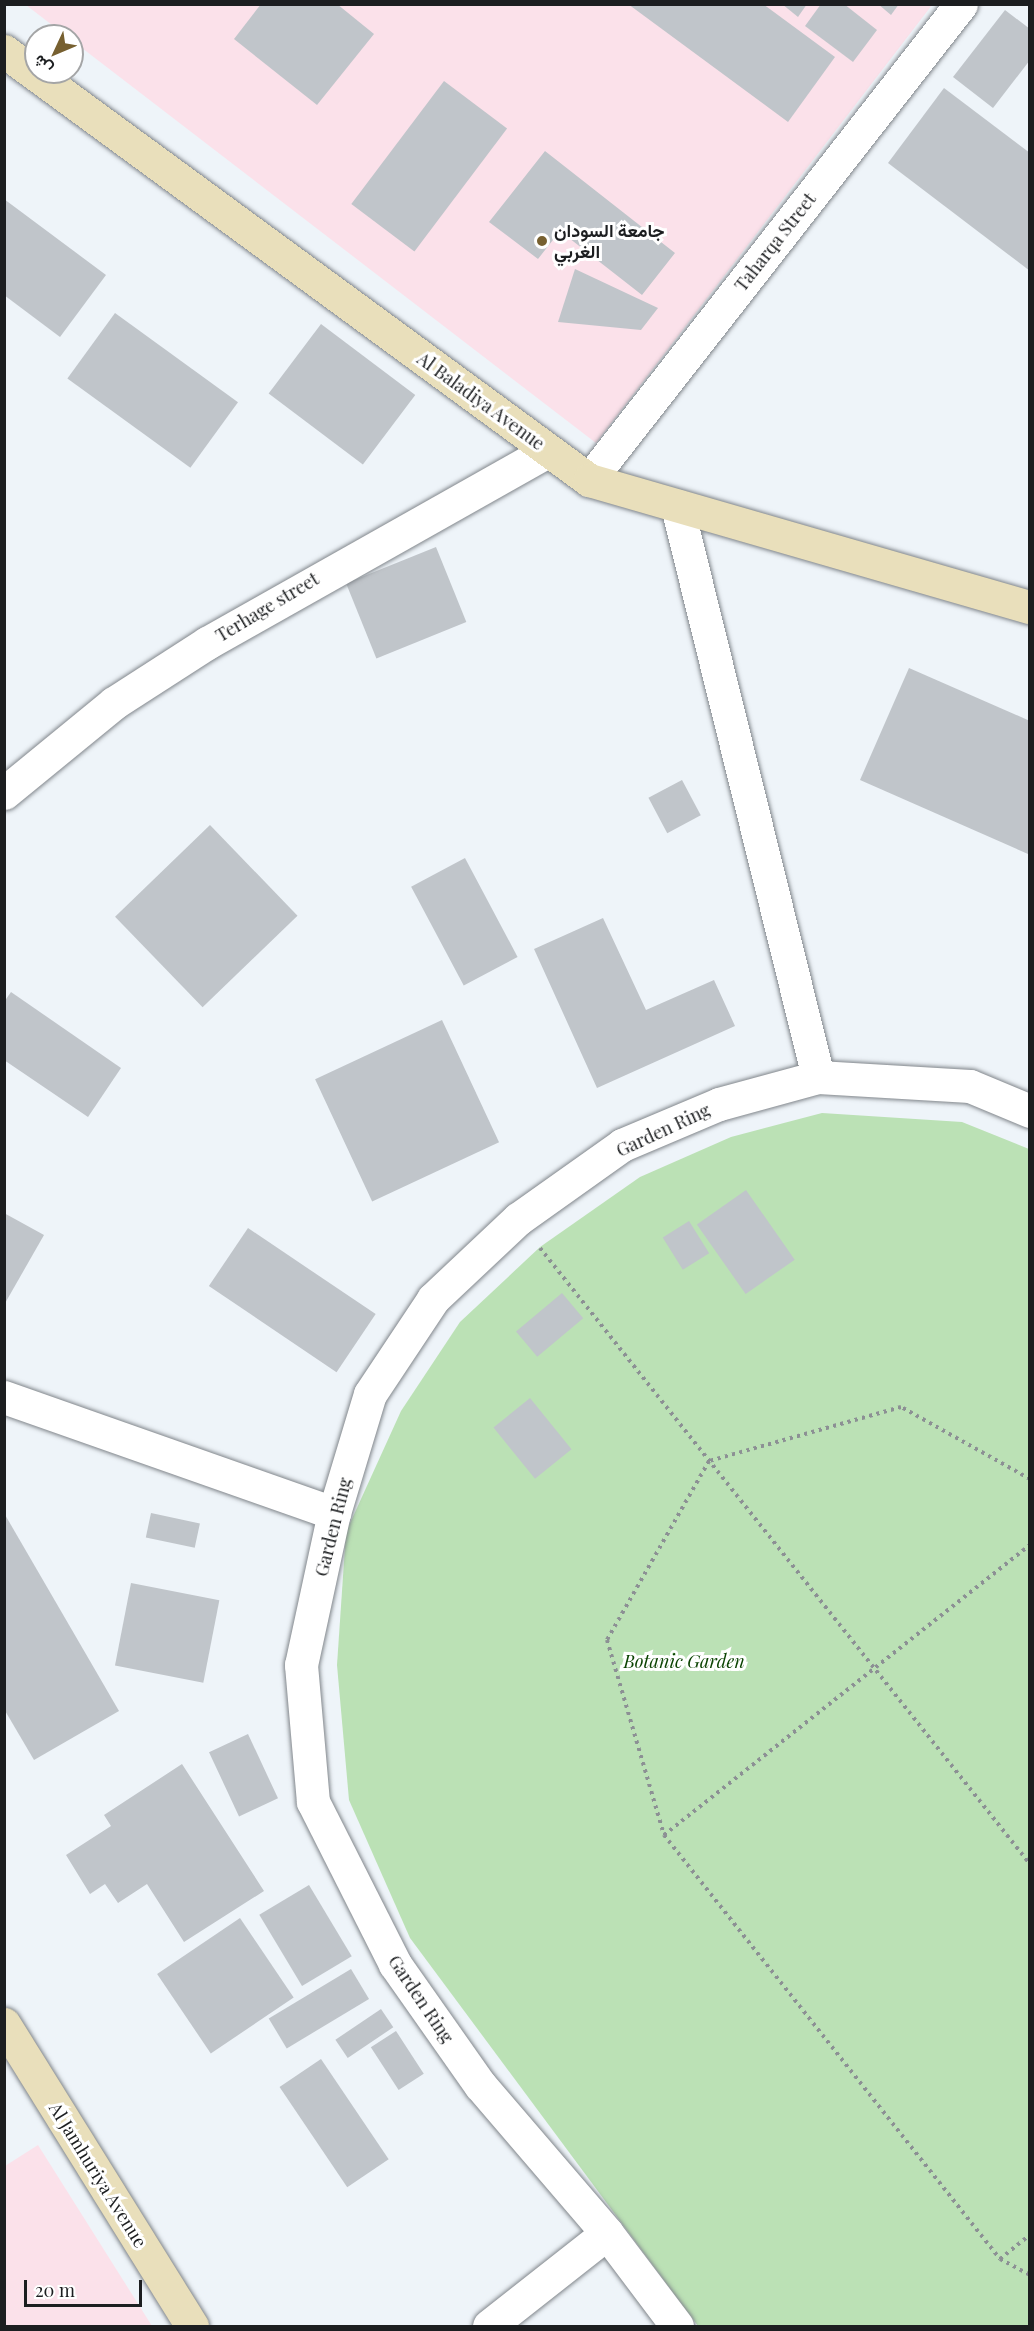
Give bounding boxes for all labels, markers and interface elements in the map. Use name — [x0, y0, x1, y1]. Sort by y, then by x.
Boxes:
north arrow — [24, 24, 84, 84]
text: ش — [28, 51, 56, 80]
street label: Taharqa Street — [730, 188, 820, 296]
place label: جامعة السودان الغربي — [554, 220, 665, 262]
marker: جامعة السودان الغربي — [535, 234, 549, 248]
street label: Al Baladiya Avenue — [413, 347, 549, 455]
street label: Terhage street — [212, 568, 322, 646]
street label: Garden Ring — [613, 1099, 713, 1161]
street label: Garden Ring — [310, 1475, 356, 1579]
park label: Botanic Garden — [623, 1650, 745, 1672]
street label: Garden Ring — [384, 1951, 458, 2047]
street label: Al Jamhuriya Avenue — [44, 2098, 152, 2252]
scale bar — [27, 2268, 146, 2306]
text: 20 m — [35, 2278, 75, 2302]

